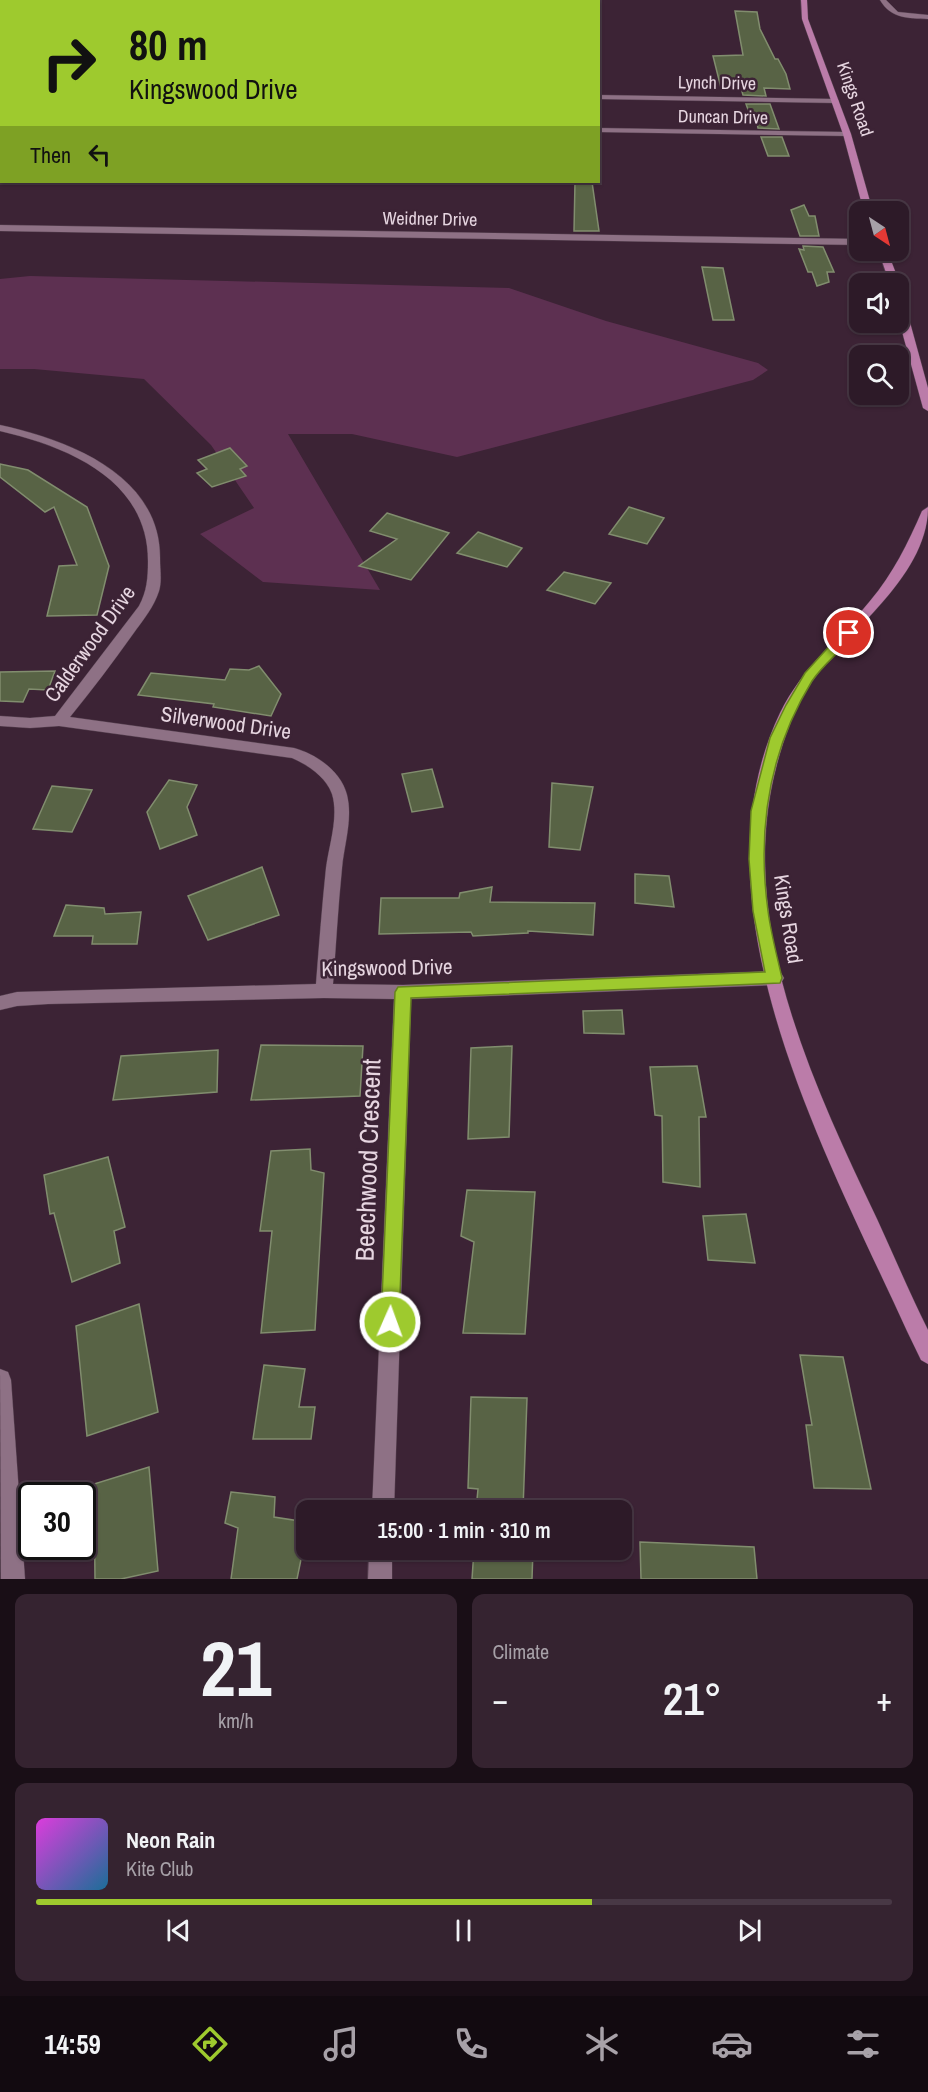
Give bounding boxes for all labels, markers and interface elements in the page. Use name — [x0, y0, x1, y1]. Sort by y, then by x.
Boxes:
text: 80 m — [129, 17, 208, 73]
icon: right — [30, 24, 108, 102]
street label: Kings Road — [831, 58, 880, 139]
street label: Lynch Drive — [678, 69, 756, 96]
text: Kingswood Drive — [129, 71, 298, 107]
street label: Duncan Drive — [678, 103, 768, 130]
icon: left — [83, 138, 116, 171]
text: Then — [30, 140, 71, 170]
north arrow — [849, 201, 909, 261]
map controls — [849, 201, 909, 405]
street label: Weidner Drive — [382, 205, 478, 232]
button: sound — [849, 273, 909, 333]
button: search — [849, 345, 909, 405]
street label: Calderwood Drive — [37, 579, 142, 708]
pin — [823, 607, 874, 658]
icon: arrive — [832, 616, 865, 649]
street label: Silverwood Drive — [159, 699, 293, 746]
street label: Kings Road — [767, 872, 810, 966]
street label: Kingswood Drive — [321, 952, 453, 983]
street label: Beechwood Crescent — [346, 1058, 389, 1262]
position arrow — [358, 1290, 422, 1354]
speed limit sign: 30 — [18, 1482, 96, 1560]
text: 15:00 · 1 min · 310 m — [377, 1515, 551, 1545]
text: 21 — [200, 1615, 271, 1720]
text: Climate — [493, 1638, 549, 1665]
text: 21° — [663, 1668, 722, 1729]
text: − — [493, 1677, 508, 1721]
text: + — [876, 1677, 892, 1721]
text: km/h — [218, 1707, 254, 1734]
text: Neon Rain — [126, 1825, 215, 1855]
text: Kite Club — [126, 1855, 193, 1882]
icon: previous — [162, 1914, 195, 1947]
icon: pause — [447, 1914, 480, 1947]
icon: next — [733, 1914, 766, 1947]
icon: directions — [189, 2023, 231, 2065]
icon: music — [320, 2023, 362, 2065]
icon: phone — [450, 2023, 492, 2065]
icon: climate — [581, 2023, 623, 2065]
icon: car — [711, 2023, 753, 2065]
icon: filters — [842, 2023, 884, 2065]
text: 14:59 — [44, 2026, 101, 2062]

